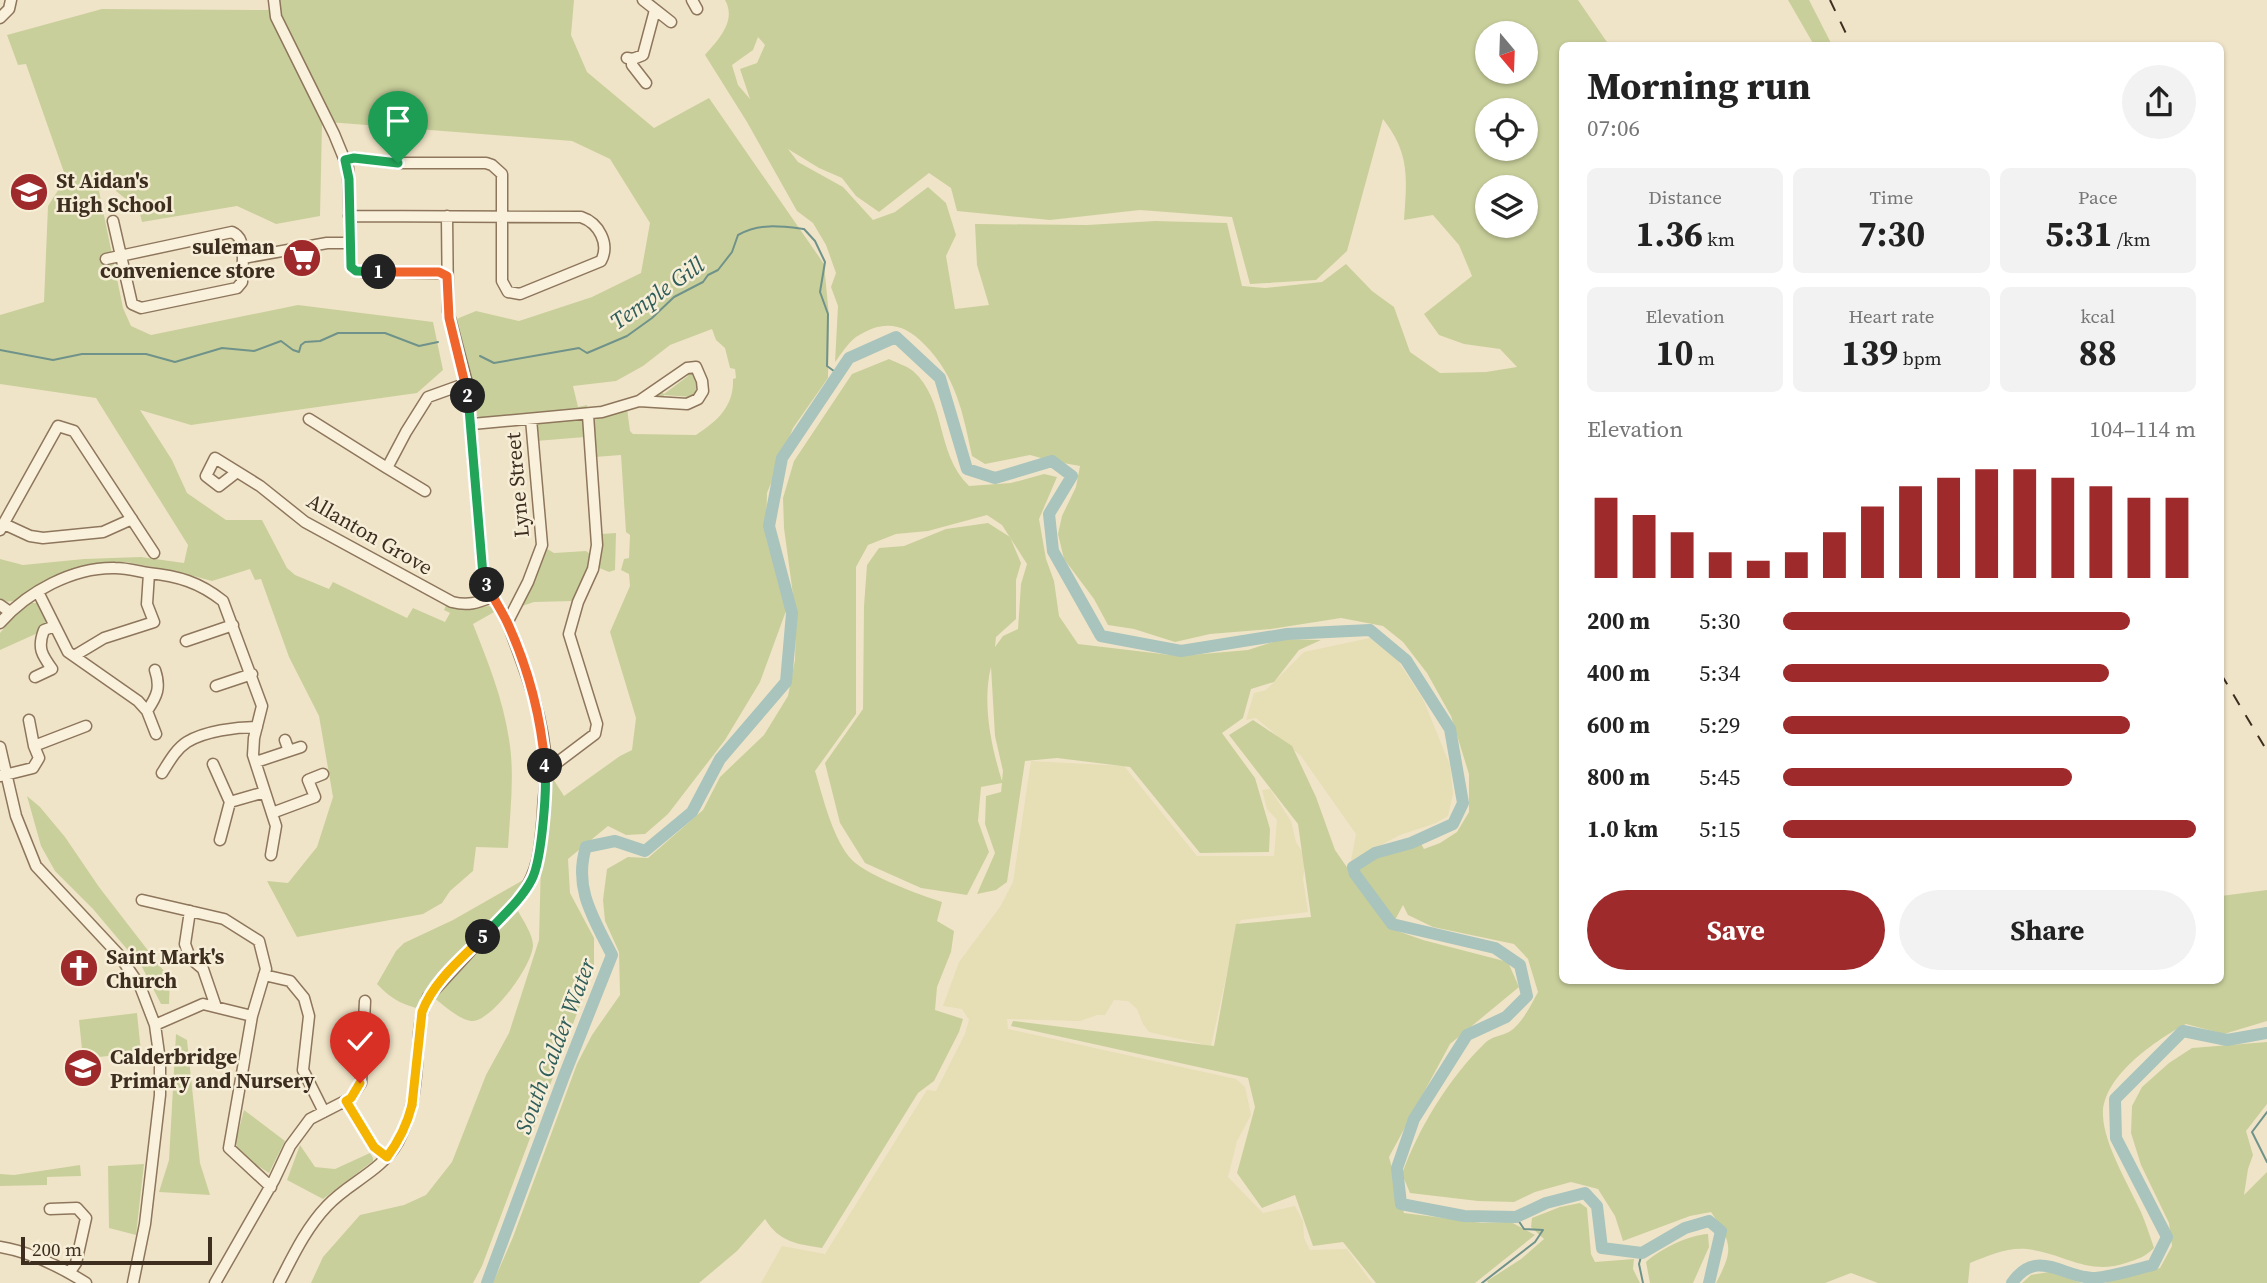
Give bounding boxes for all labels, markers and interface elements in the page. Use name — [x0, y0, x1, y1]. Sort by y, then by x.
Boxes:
north arrow — [1475, 21, 1538, 84]
map controls — [1475, 21, 1538, 238]
text: Morning run — [1587, 60, 1811, 112]
button: share — [2122, 65, 2196, 139]
pin — [368, 91, 428, 163]
button: locate — [1475, 98, 1538, 161]
icon: arrive — [379, 102, 417, 140]
text: 07:06 — [1587, 112, 1640, 144]
place label: St Aidan's High School — [56, 166, 173, 219]
school or university icon: St Aidan's High School — [8, 171, 50, 213]
button: layers — [1475, 175, 1538, 238]
text: Distance — [1648, 184, 1722, 210]
text: Time — [1870, 184, 1913, 210]
text: Pace — [2078, 184, 2118, 210]
text: 1.36 — [1635, 210, 1703, 258]
text: 7:30 — [1858, 210, 1925, 258]
text: 5:31 — [2045, 210, 2112, 258]
text: km — [1703, 226, 1735, 252]
text: /km — [2112, 226, 2151, 252]
place label: suleman convenience store — [100, 232, 275, 285]
supermarket icon: suleman convenience store — [281, 237, 323, 279]
water label: Temple Gill — [604, 249, 711, 337]
pin: 1 — [362, 254, 396, 290]
text: 1 — [373, 258, 384, 284]
text: Elevation — [1645, 303, 1725, 329]
text: Heart rate — [1848, 303, 1935, 329]
text: kcal — [2081, 303, 2115, 329]
text: 10 — [1655, 329, 1693, 377]
text: 139 — [1841, 329, 1898, 377]
text: 88 — [2079, 329, 2117, 377]
text: m — [1693, 345, 1715, 371]
text: bpm — [1898, 345, 1942, 371]
pin: 2 — [450, 378, 486, 414]
text: 2 — [462, 382, 473, 408]
text: Elevation — [1587, 413, 1683, 445]
text: 104–114 m — [2089, 413, 2196, 445]
street label: Lyne Street — [498, 431, 536, 539]
street label: Allanton Grove — [302, 486, 438, 582]
pin: 3 — [470, 568, 504, 602]
text: 3 — [481, 571, 492, 597]
text: 200 m — [1587, 605, 1650, 637]
text: 5:30 — [1699, 605, 1740, 637]
text: 400 m — [1587, 657, 1650, 689]
text: 5:34 — [1699, 657, 1740, 689]
text: 600 m — [1587, 709, 1650, 741]
text: 5:29 — [1699, 709, 1740, 741]
pin: 4 — [528, 748, 562, 784]
text: 4 — [539, 752, 550, 778]
text: 800 m — [1587, 761, 1650, 793]
text: 5:45 — [1699, 761, 1740, 793]
text: 1.0 km — [1587, 813, 1658, 845]
text: 5:15 — [1699, 813, 1740, 845]
button: Save — [1587, 890, 1885, 970]
button: Share — [1899, 890, 2196, 970]
pin: 5 — [466, 920, 500, 954]
text: 5 — [477, 923, 488, 949]
place label: Saint Mark's Church — [106, 942, 225, 995]
church icon: Saint Mark's Church — [58, 947, 100, 989]
water label: South Calder Water — [507, 953, 604, 1138]
pin — [330, 1011, 390, 1083]
icon: check — [341, 1022, 379, 1060]
place label: Calderbridge Primary and Nursery — [110, 1042, 316, 1095]
school or university icon: Calderbridge Primary and Nursery — [62, 1047, 104, 1089]
scale bar — [21, 1234, 212, 1266]
text: 200 m — [32, 1236, 82, 1262]

